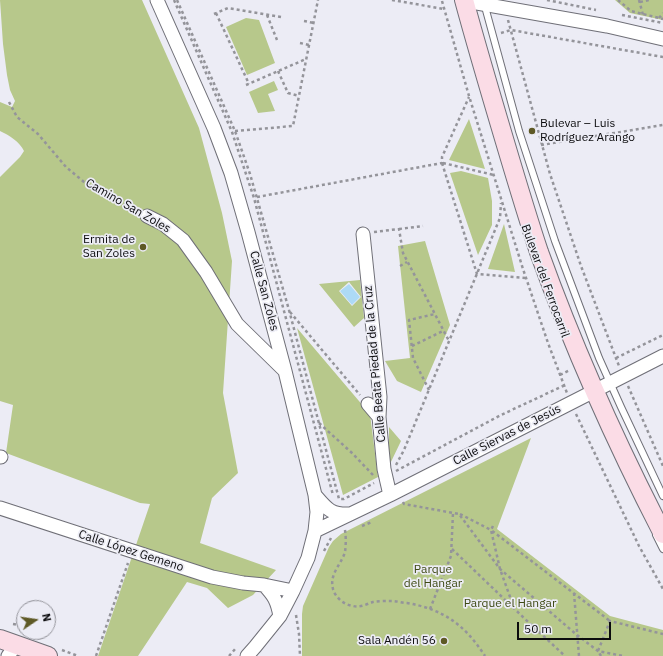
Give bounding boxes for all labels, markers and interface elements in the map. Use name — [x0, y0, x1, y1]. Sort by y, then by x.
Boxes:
place label: Bulevar – Luis Rodríguez Arango — [540, 117, 635, 145]
marker: Bulevar – Luis Rodríguez Arango — [527, 126, 537, 136]
street label: Camino San Zoles — [83, 176, 173, 236]
street label: Bulevar del Ferrocarril — [518, 222, 572, 340]
place label: Ermita de San Zoles — [83, 233, 135, 261]
marker: Ermita de San Zoles — [138, 242, 148, 252]
street label: Calle San Zoles — [246, 249, 282, 333]
street label: Calle Beata Piedad de la Cruz — [361, 285, 389, 443]
street label: Calle Siervas de Jesús — [451, 402, 563, 468]
street label: Calle López Gemeno — [77, 527, 185, 575]
park label: Parque del Hangar — [404, 563, 462, 591]
park label: Parque el Hangar — [464, 597, 556, 611]
north arrow — [16, 600, 56, 640]
text: N — [39, 612, 54, 623]
scale bar — [519, 614, 613, 640]
text: 50 m — [524, 621, 552, 636]
place label: Sala Andén 56 — [358, 634, 436, 648]
marker: Sala Andén 56 — [439, 636, 449, 646]

